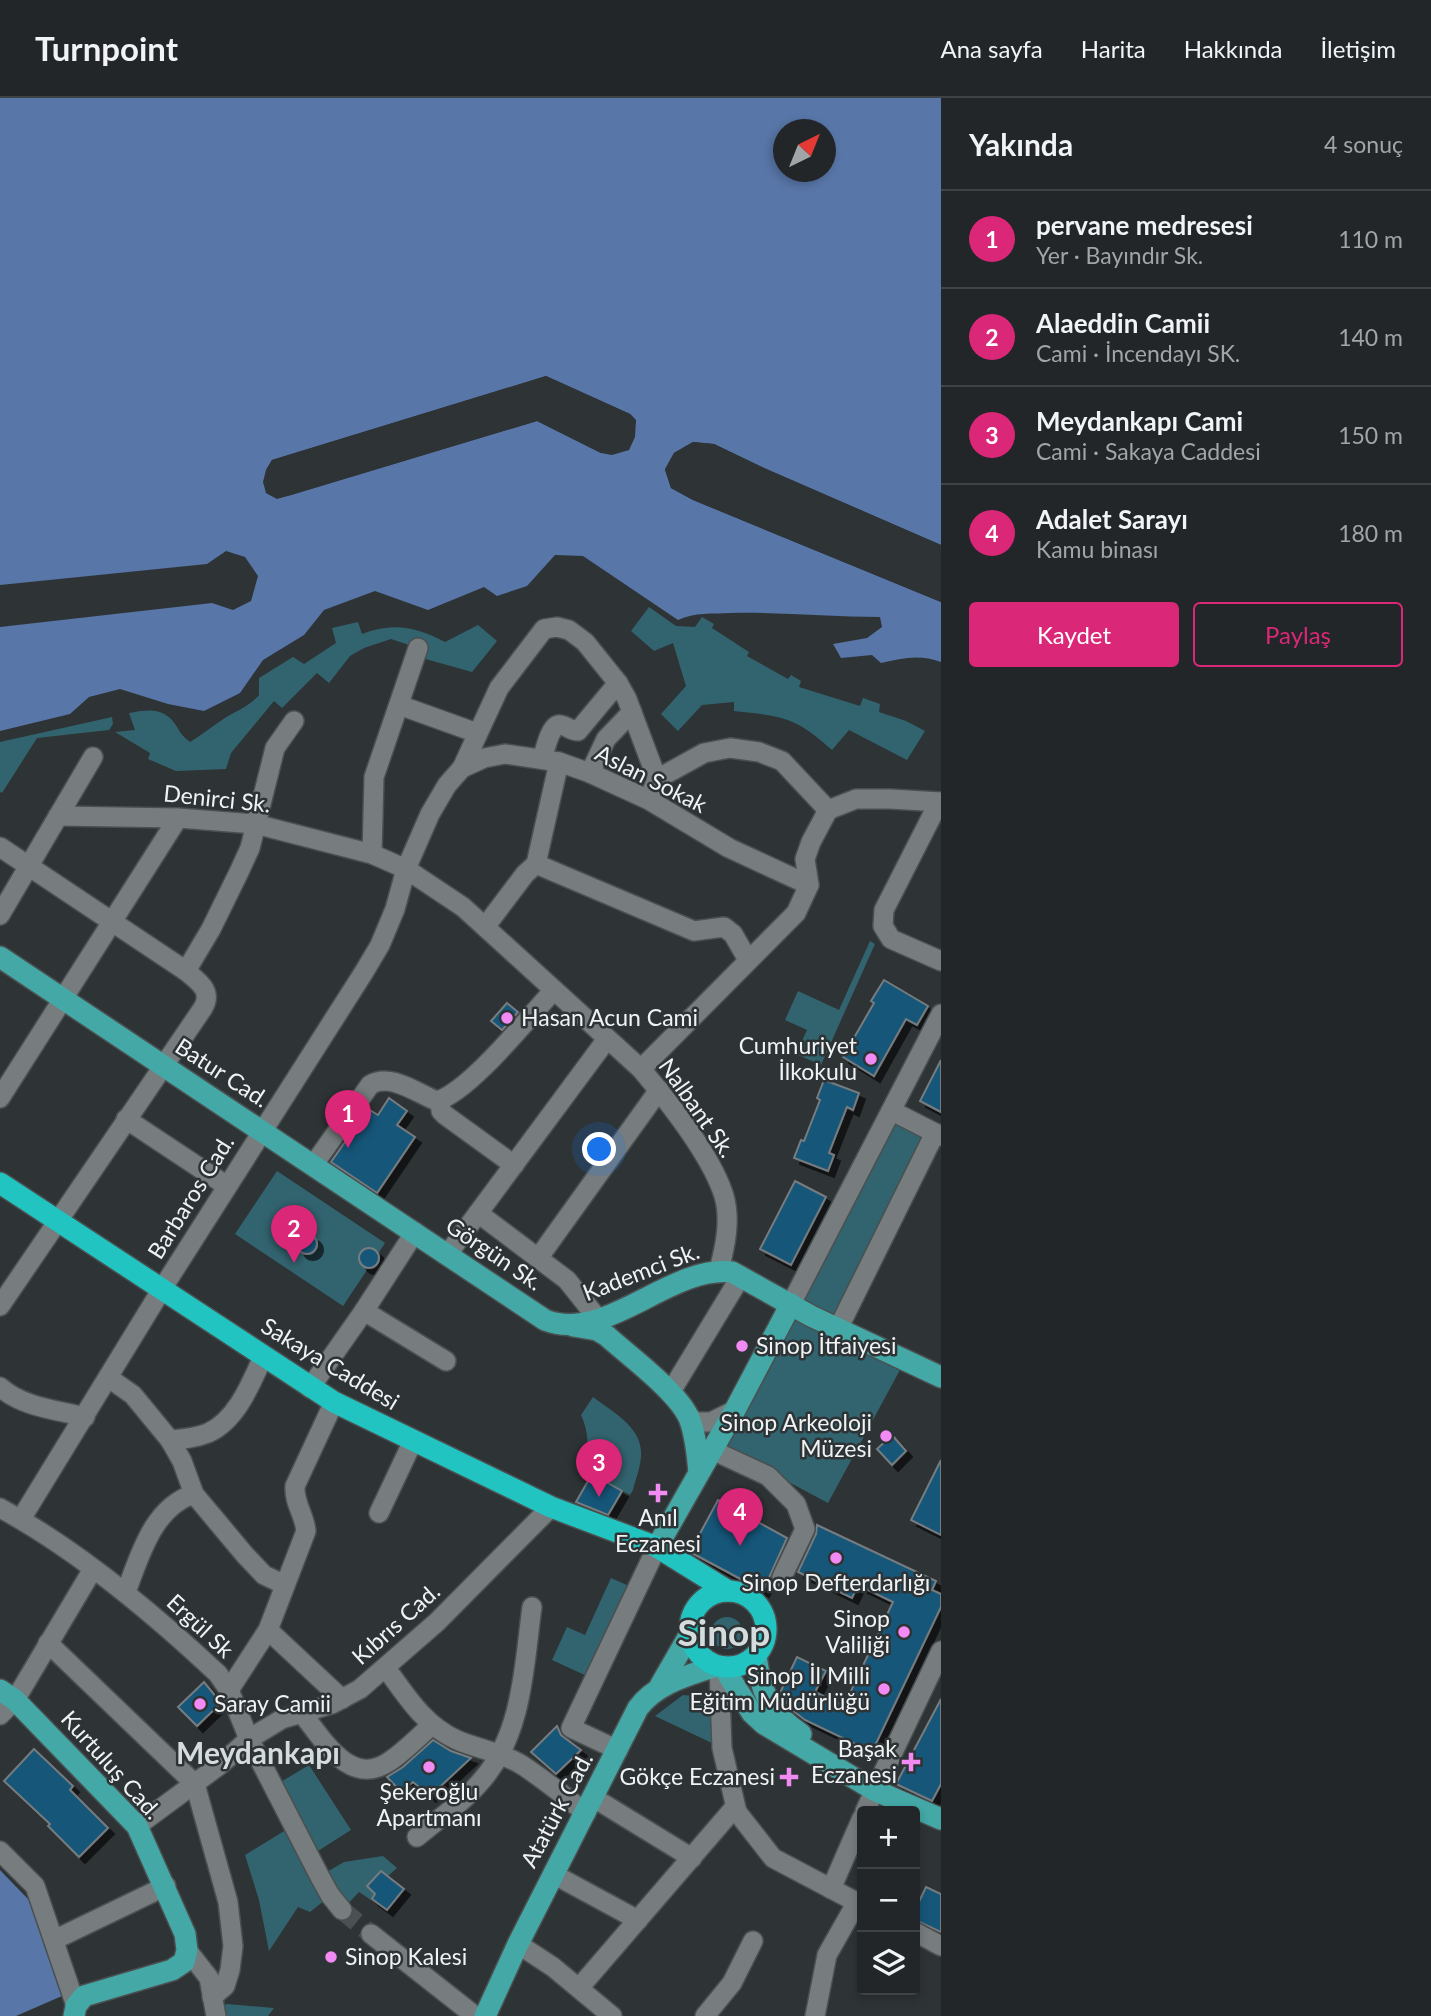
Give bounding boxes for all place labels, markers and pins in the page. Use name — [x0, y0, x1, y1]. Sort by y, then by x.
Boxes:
place label: Hasan Acun Cami — [521, 1003, 698, 1031]
marker: Hasan Acun Cami — [499, 1010, 515, 1026]
place label: Cumhuriyet İlkokulu — [739, 1031, 858, 1085]
marker: Cumhuriyet İlkokulu — [863, 1051, 879, 1067]
pin: 1 — [325, 1090, 371, 1148]
pin: 2 — [271, 1205, 317, 1263]
place label: Sinop İtfaiyesi — [756, 1331, 897, 1359]
marker: Sinop İtfaiyesi — [734, 1338, 750, 1354]
place label: Sinop Arkeoloji Müzesi — [721, 1408, 872, 1462]
marker: Sinop Arkeoloji Müzesi — [878, 1428, 894, 1444]
pin: 3 — [576, 1439, 622, 1497]
marker: Anıl Eczanesi — [650, 1485, 666, 1501]
pin: 4 — [717, 1488, 763, 1546]
place label: Anıl Eczanesi — [615, 1503, 701, 1557]
marker: Sinop Defterdarlığı — [828, 1550, 844, 1566]
place label: Sinop Defterdarlığı — [742, 1568, 930, 1596]
place label: Sinop Valiliği — [825, 1604, 890, 1658]
marker: Sinop Valiliği — [896, 1624, 912, 1640]
place label: Sinop İl Milli Eğitim Müdürlüğü — [690, 1661, 870, 1715]
marker: Sinop İl Milli Eğitim Müdürlüğü — [876, 1681, 892, 1697]
place label: Saray Camii — [214, 1689, 331, 1717]
marker: Saray Camii — [192, 1696, 208, 1712]
place label: Başak Eczanesi — [811, 1734, 897, 1788]
marker: Başak Eczanesi — [903, 1754, 919, 1770]
marker: Şekeroğlu Apartmanı — [421, 1759, 437, 1775]
place label: Gökçe Eczanesi — [619, 1762, 775, 1790]
marker: Gökçe Eczanesi — [781, 1769, 797, 1785]
place label: Şekeroğlu Apartmanı — [376, 1777, 482, 1831]
place label: Sinop Kalesi — [345, 1942, 467, 1970]
marker: Sinop Kalesi — [323, 1949, 339, 1965]

